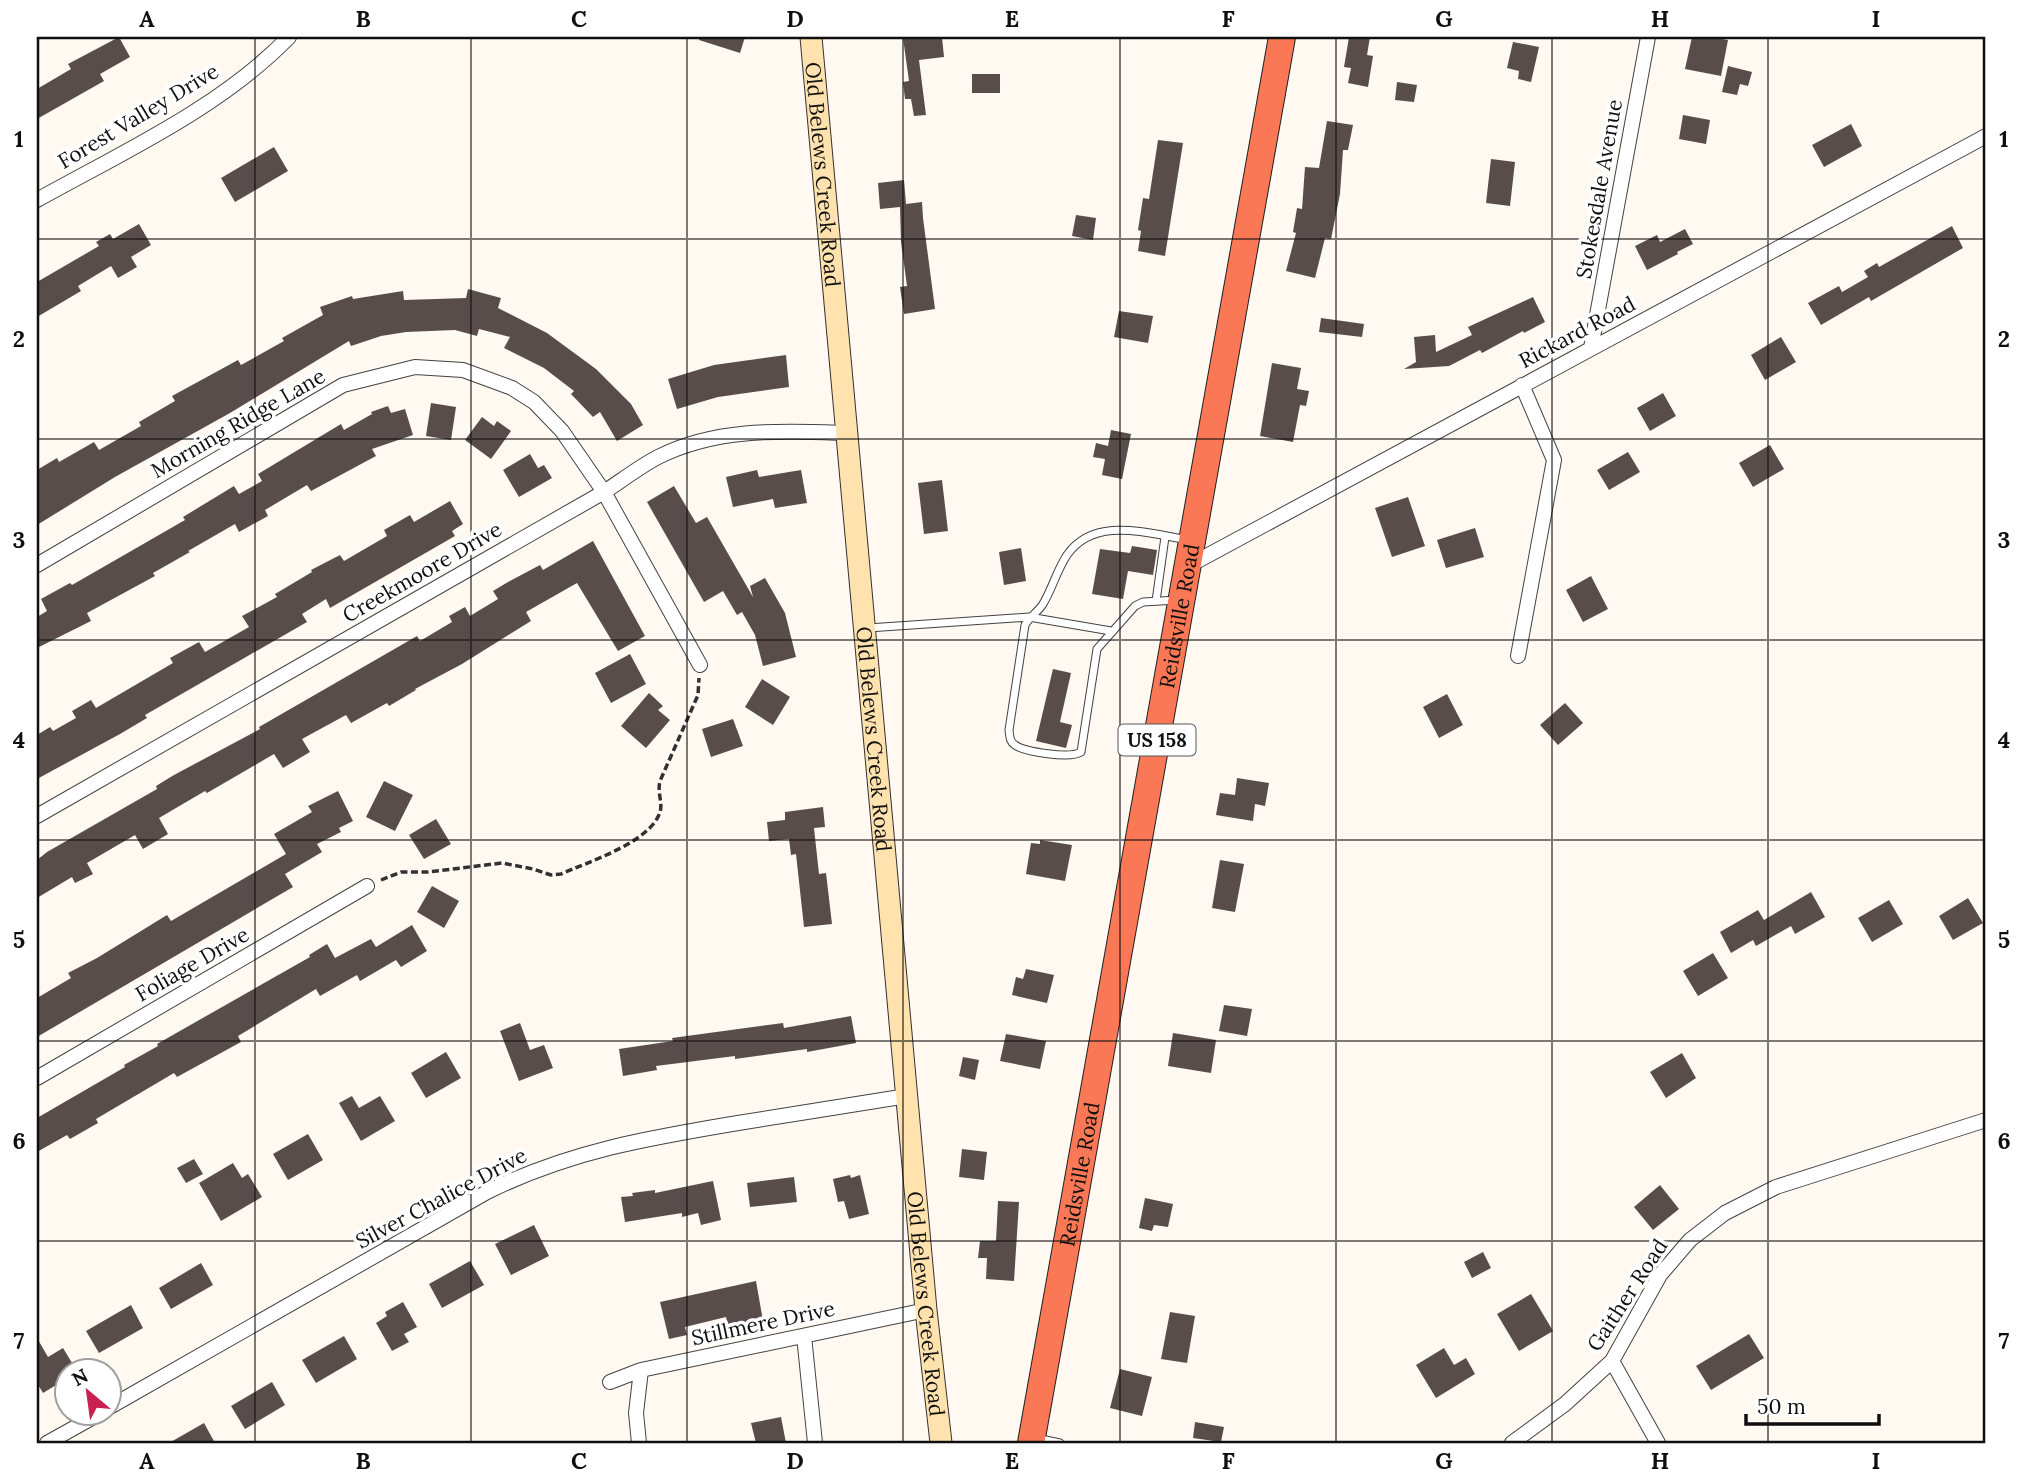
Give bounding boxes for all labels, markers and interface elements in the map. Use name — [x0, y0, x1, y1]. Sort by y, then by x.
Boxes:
text: A — [139, 4, 155, 33]
text: B — [355, 4, 371, 33]
text: C — [571, 4, 587, 33]
text: D — [786, 4, 804, 33]
text: E — [1005, 4, 1019, 33]
text: F — [1221, 4, 1235, 33]
text: G — [1435, 4, 1453, 33]
text: H — [1651, 4, 1669, 33]
text: I — [1872, 4, 1880, 33]
street label: Forest Valley Drive — [53, 57, 223, 175]
street label: Old Belews Creek Road — [800, 61, 847, 288]
street label: Stokesdale Avenue — [1570, 97, 1628, 281]
text: 1 — [14, 124, 24, 153]
text: 1 — [1999, 124, 2009, 153]
street label: Rickard Road — [1514, 290, 1640, 374]
text: 2 — [13, 324, 25, 353]
text: 2 — [1998, 324, 2010, 353]
street label: Morning Ridge Lane — [146, 362, 330, 484]
street label: Creekmoore Drive — [338, 515, 506, 629]
text: 3 — [13, 525, 25, 554]
text: 3 — [1998, 525, 2010, 554]
street label: Reidsville Road — [1152, 542, 1205, 690]
street label: Old Belews Creek Road — [851, 625, 898, 853]
road number: US 158 — [1118, 724, 1196, 755]
text: 4 — [13, 725, 25, 754]
text: 4 — [1998, 725, 2010, 754]
street label: Foliage Drive — [130, 921, 254, 1007]
text: 5 — [13, 925, 25, 954]
text: 5 — [1998, 925, 2010, 954]
street label: Reidsville Road — [1053, 1100, 1105, 1249]
text: 6 — [12, 1126, 26, 1155]
text: 6 — [1997, 1126, 2011, 1155]
street label: Silver Chalice Drive — [351, 1141, 531, 1255]
street label: Old Belews Creek Road — [902, 1190, 951, 1418]
street label: Gaither Road — [1581, 1234, 1673, 1356]
street label: Stillmere Drive — [689, 1295, 837, 1351]
text: 7 — [14, 1326, 25, 1355]
text: 7 — [1999, 1326, 2010, 1355]
north arrow — [52, 1358, 122, 1428]
text: N — [68, 1363, 92, 1391]
scale bar — [1746, 1382, 1880, 1426]
text: 50 m — [1757, 1393, 1806, 1420]
text: A — [139, 1446, 155, 1475]
text: B — [355, 1446, 371, 1475]
text: C — [571, 1446, 587, 1475]
text: D — [786, 1446, 804, 1475]
text: E — [1005, 1446, 1019, 1475]
text: F — [1221, 1446, 1235, 1475]
text: G — [1435, 1446, 1453, 1475]
text: H — [1651, 1446, 1669, 1475]
text: I — [1872, 1446, 1880, 1475]

